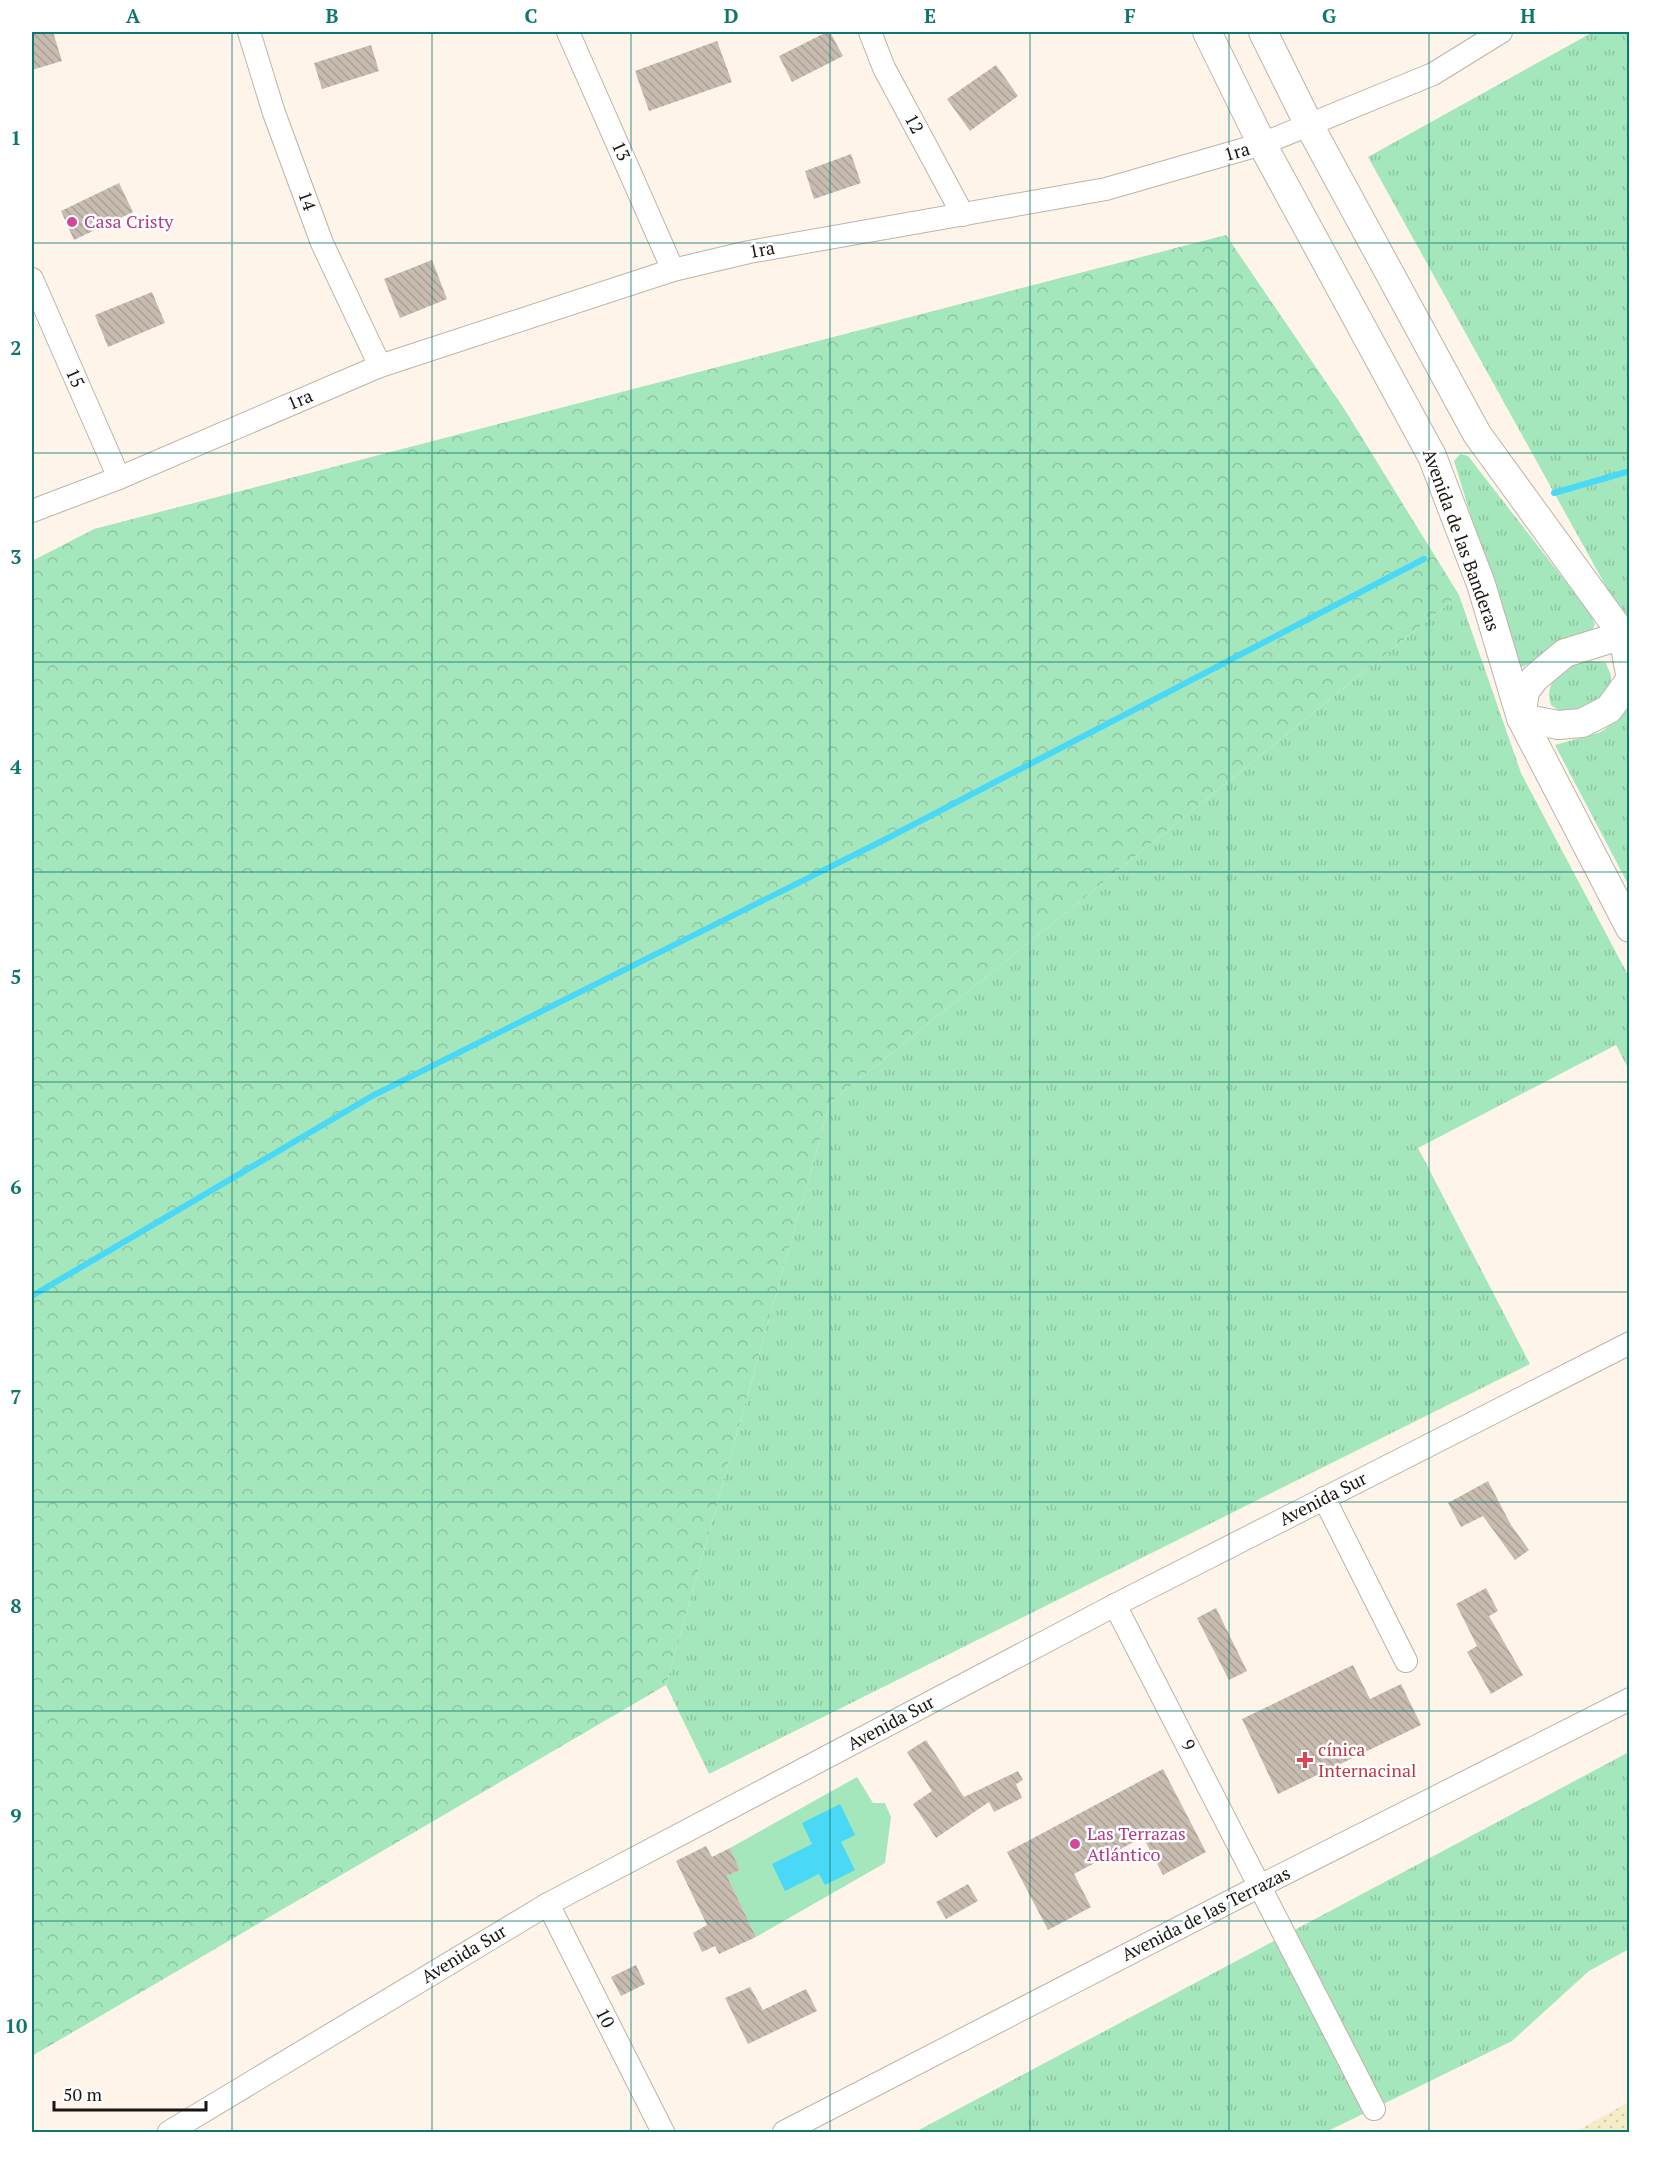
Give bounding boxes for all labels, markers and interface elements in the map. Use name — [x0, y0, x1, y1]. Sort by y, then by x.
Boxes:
text: A — [126, 2, 141, 29]
text: B — [326, 2, 339, 29]
text: C — [524, 2, 538, 29]
text: D — [724, 2, 738, 29]
text: E — [924, 2, 936, 29]
text: F — [1124, 2, 1136, 29]
text: G — [1322, 2, 1336, 29]
text: H — [1520, 2, 1536, 29]
street label: 12 — [900, 109, 930, 138]
text: 1 — [10, 124, 22, 151]
street label: 1ra — [1221, 136, 1252, 166]
street label: 13 — [607, 137, 637, 164]
street label: 14 — [293, 188, 323, 214]
place label: Casa Cristy — [84, 209, 174, 233]
marker: Casa Cristy — [65, 215, 79, 229]
street label: 1ra — [747, 235, 777, 263]
text: 2 — [10, 334, 22, 361]
street label: 15 — [61, 364, 91, 391]
street label: 1ra — [283, 383, 316, 415]
street label: Avenida de las Banderas — [1418, 445, 1506, 634]
text: 3 — [10, 543, 22, 570]
text: 4 — [10, 753, 22, 780]
text: 5 — [10, 963, 22, 990]
text: 6 — [10, 1173, 22, 1200]
text: 7 — [10, 1383, 22, 1410]
street label: Avenida Sur — [1275, 1466, 1371, 1530]
text: 8 — [10, 1592, 22, 1619]
street label: Avenida Sur — [843, 1689, 938, 1755]
street label: 9 — [1176, 1735, 1202, 1754]
place label: cínica Internacinal — [1318, 1737, 1416, 1782]
marker: cínica Internacinal — [1296, 1751, 1314, 1769]
text: 9 — [10, 1802, 22, 1829]
place label: Las Terrazas Atlántico — [1087, 1821, 1186, 1866]
marker: Las Terrazas Atlántico — [1068, 1837, 1082, 1851]
street label: Avenida de las Terrazas — [1117, 1860, 1294, 1966]
street label: Avenida Sur — [416, 1918, 511, 1988]
street label: 10 — [591, 2004, 621, 2032]
text: 10 — [5, 2012, 27, 2039]
scale bar — [54, 2074, 206, 2112]
text: 50 m — [63, 2082, 103, 2106]

